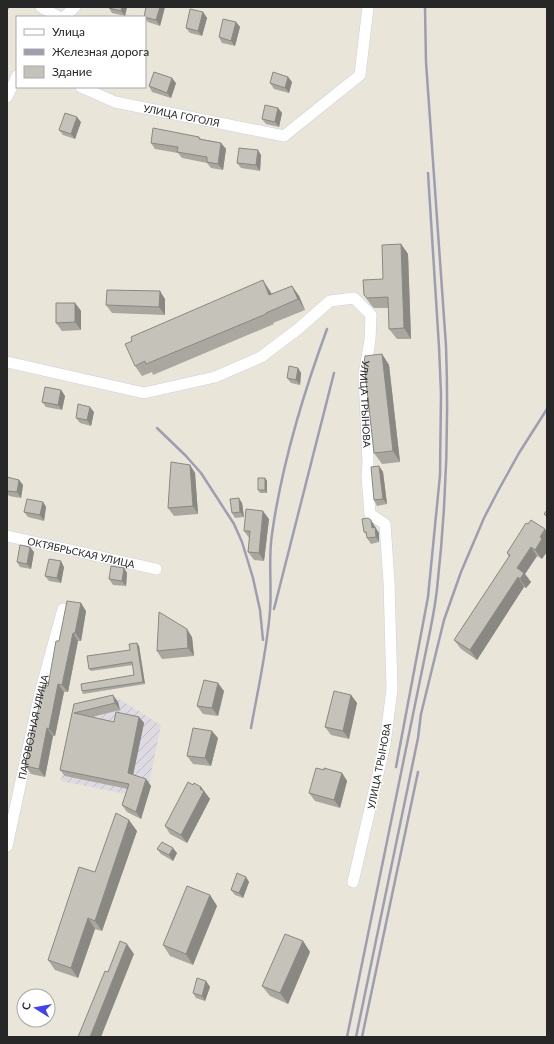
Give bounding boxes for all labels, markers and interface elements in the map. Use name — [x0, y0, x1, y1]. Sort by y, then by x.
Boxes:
legend — [16, 16, 146, 88]
text: Улица — [52, 24, 85, 39]
text: Железная дорога — [52, 44, 149, 59]
text: Здание — [52, 64, 92, 79]
street label: УЛИЦА ГОГОЛЯ — [142, 102, 221, 129]
street label: УЛИЦА ТРЫНОВА — [358, 359, 373, 448]
street label: ОКТЯБРЬСКАЯ УЛИЦА — [26, 535, 136, 570]
street label: ПАРОВОЗНАЯ УЛИЦА — [16, 673, 51, 780]
street label: УЛИЦА ТРЫНОВА — [365, 722, 393, 810]
north arrow — [16, 988, 56, 1028]
text: С — [19, 1000, 33, 1011]

